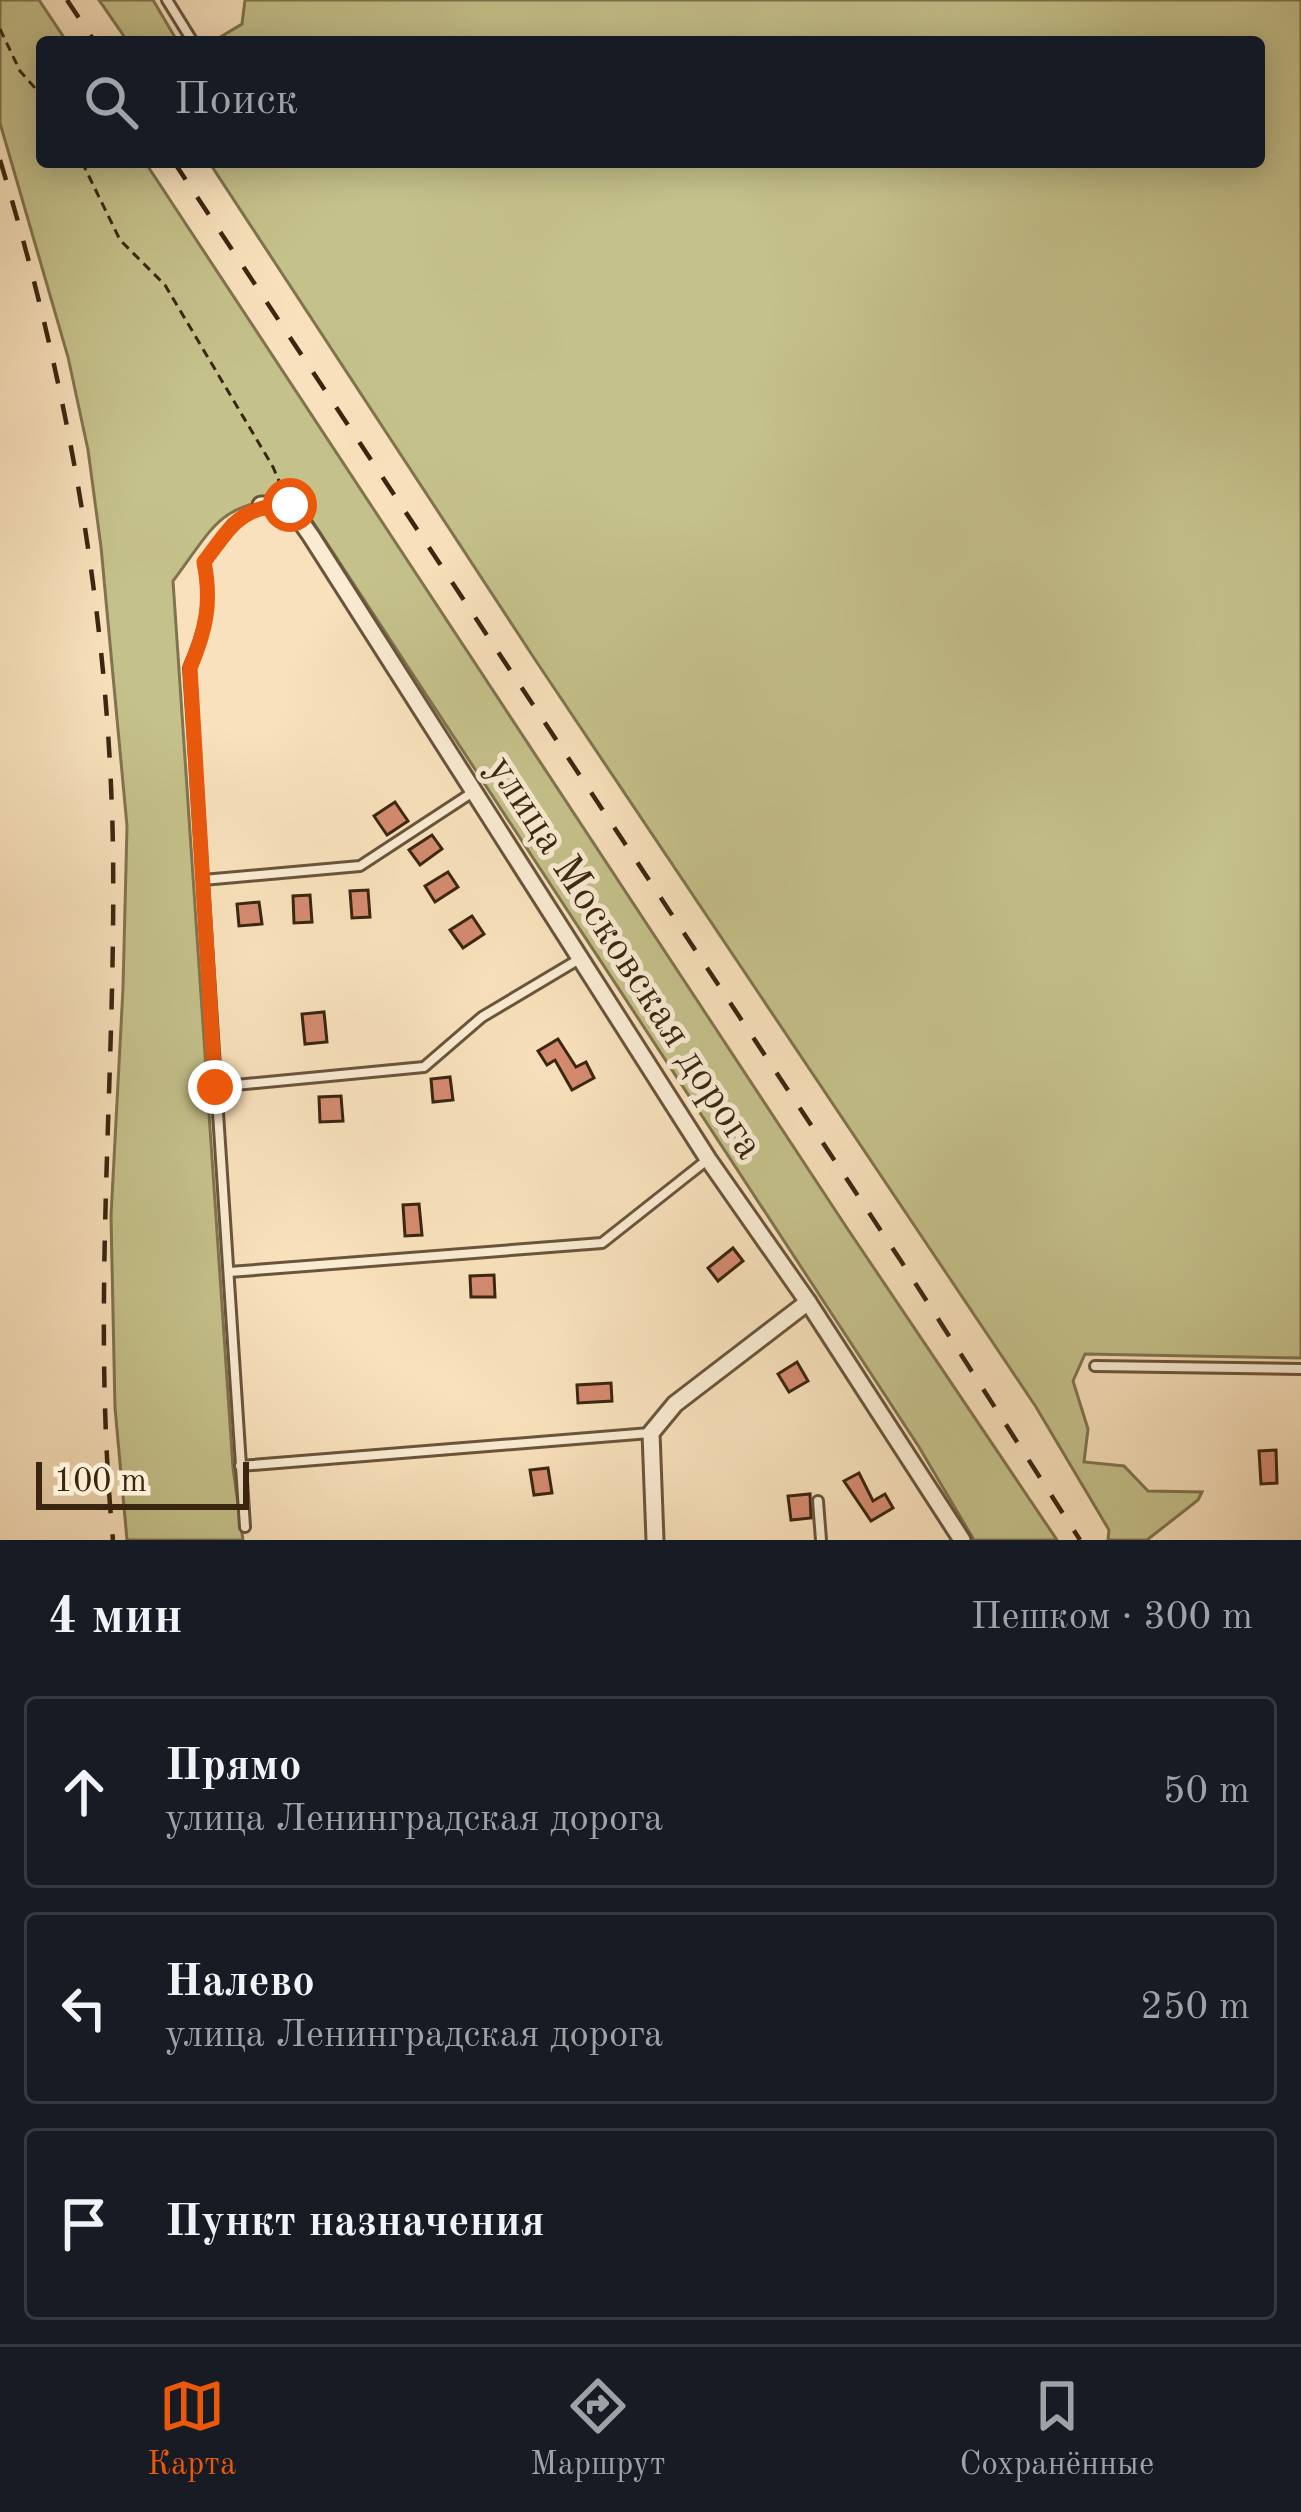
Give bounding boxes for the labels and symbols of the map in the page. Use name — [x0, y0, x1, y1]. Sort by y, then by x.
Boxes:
route start — [263, 478, 317, 532]
street label: улица Московская дорога — [478, 749, 770, 1167]
route end — [188, 1060, 242, 1114]
scale bar — [36, 1456, 249, 1509]

